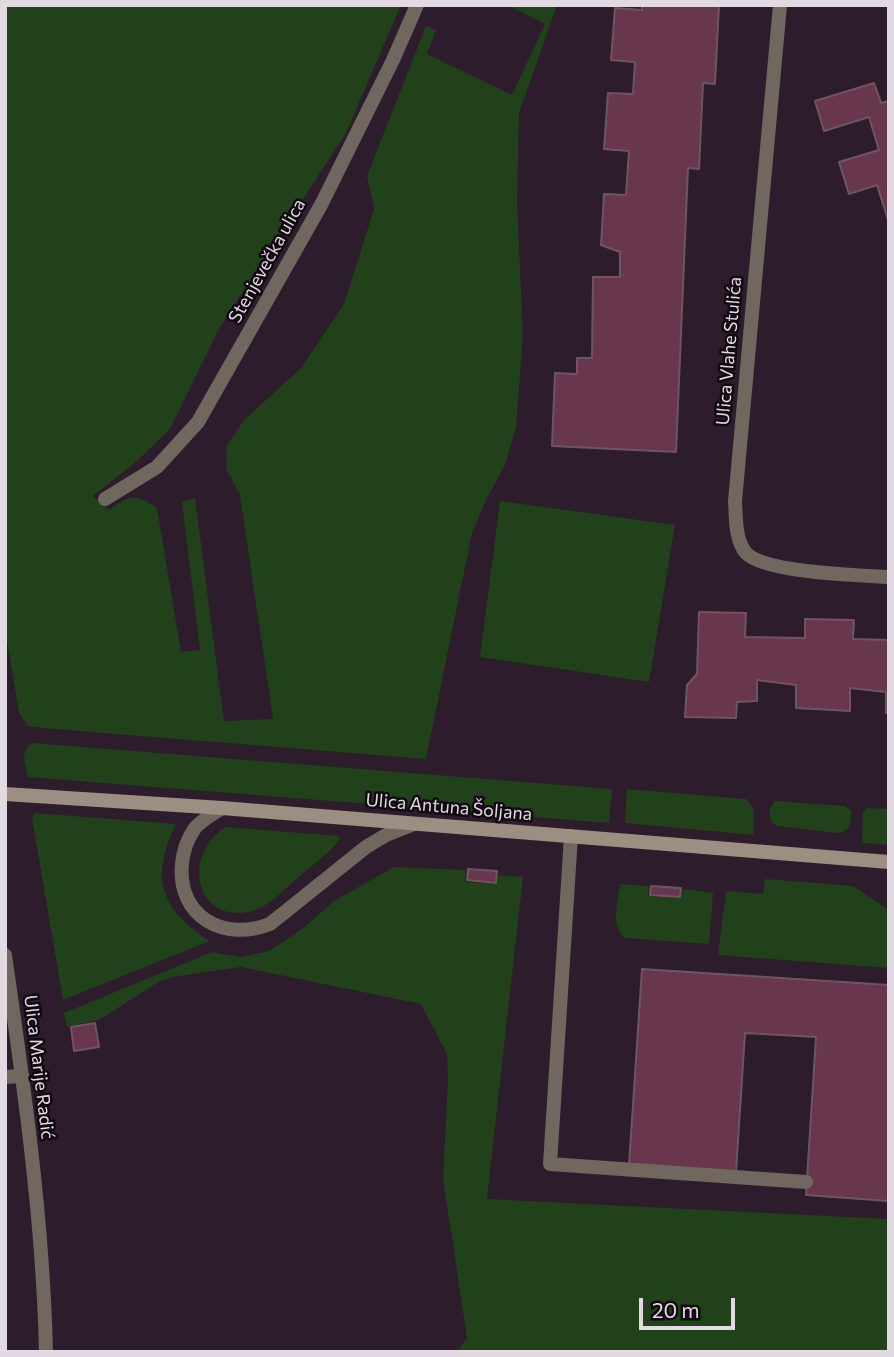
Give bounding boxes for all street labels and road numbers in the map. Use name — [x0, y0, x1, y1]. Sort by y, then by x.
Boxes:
street label: Stenjevečka ulica — [224, 195, 310, 327]
street label: Ulica Vlahe Stulića — [712, 276, 746, 426]
street label: Ulica Antuna Šoljana — [365, 789, 533, 825]
street label: Ulica Marije Radić — [19, 994, 59, 1140]

